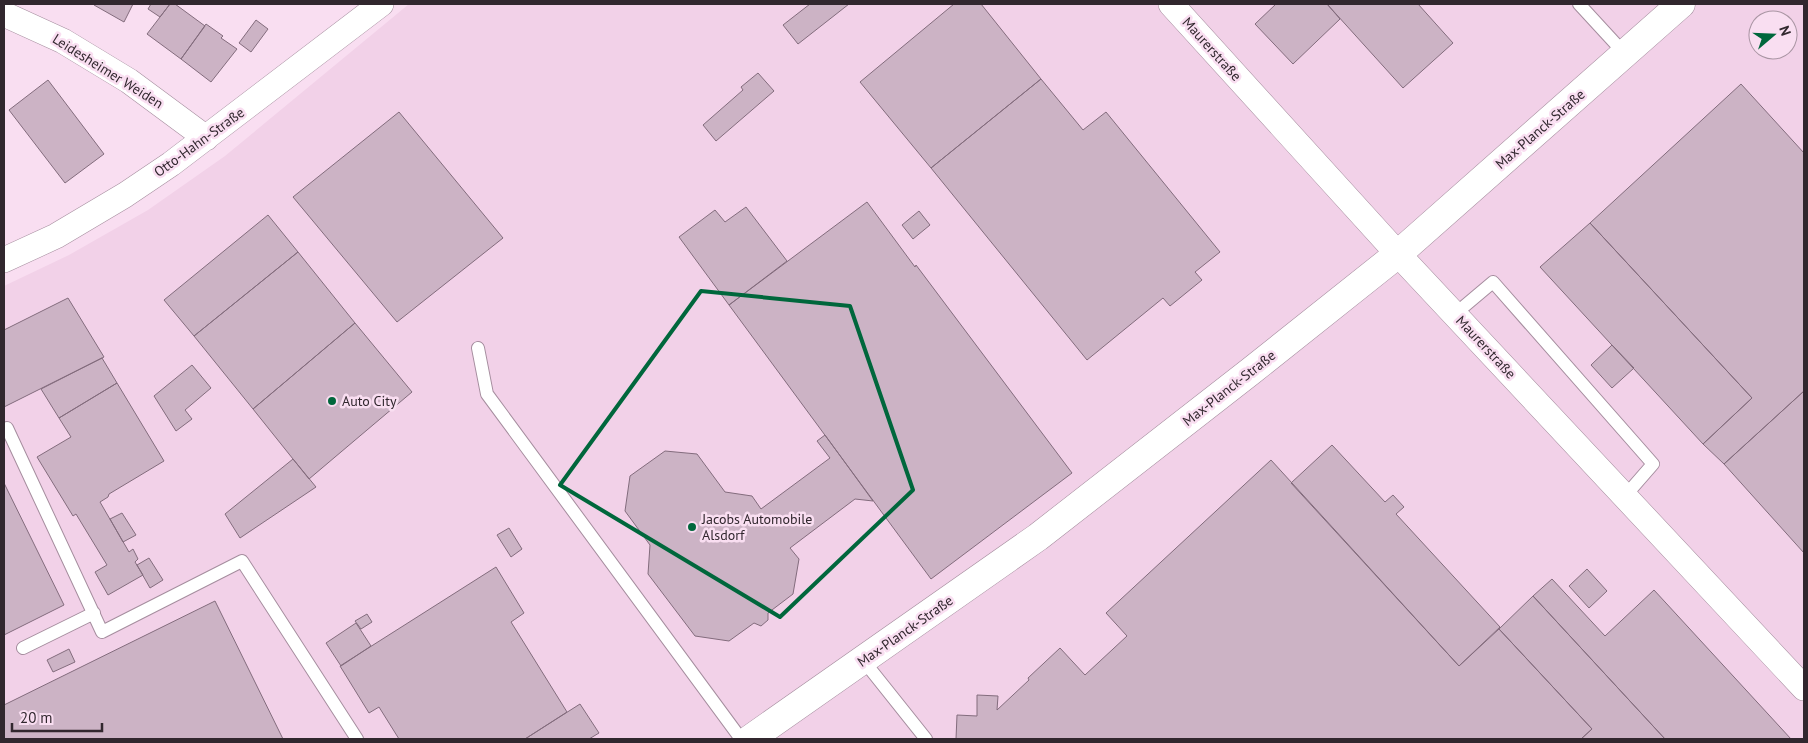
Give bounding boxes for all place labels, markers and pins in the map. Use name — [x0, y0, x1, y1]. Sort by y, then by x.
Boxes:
place label: Auto City — [342, 392, 397, 410]
marker: Auto City — [326, 395, 338, 407]
place label: Jacobs Automobile Alsdorf — [701, 510, 812, 544]
marker: Jacobs Automobile Alsdorf — [686, 521, 698, 533]

